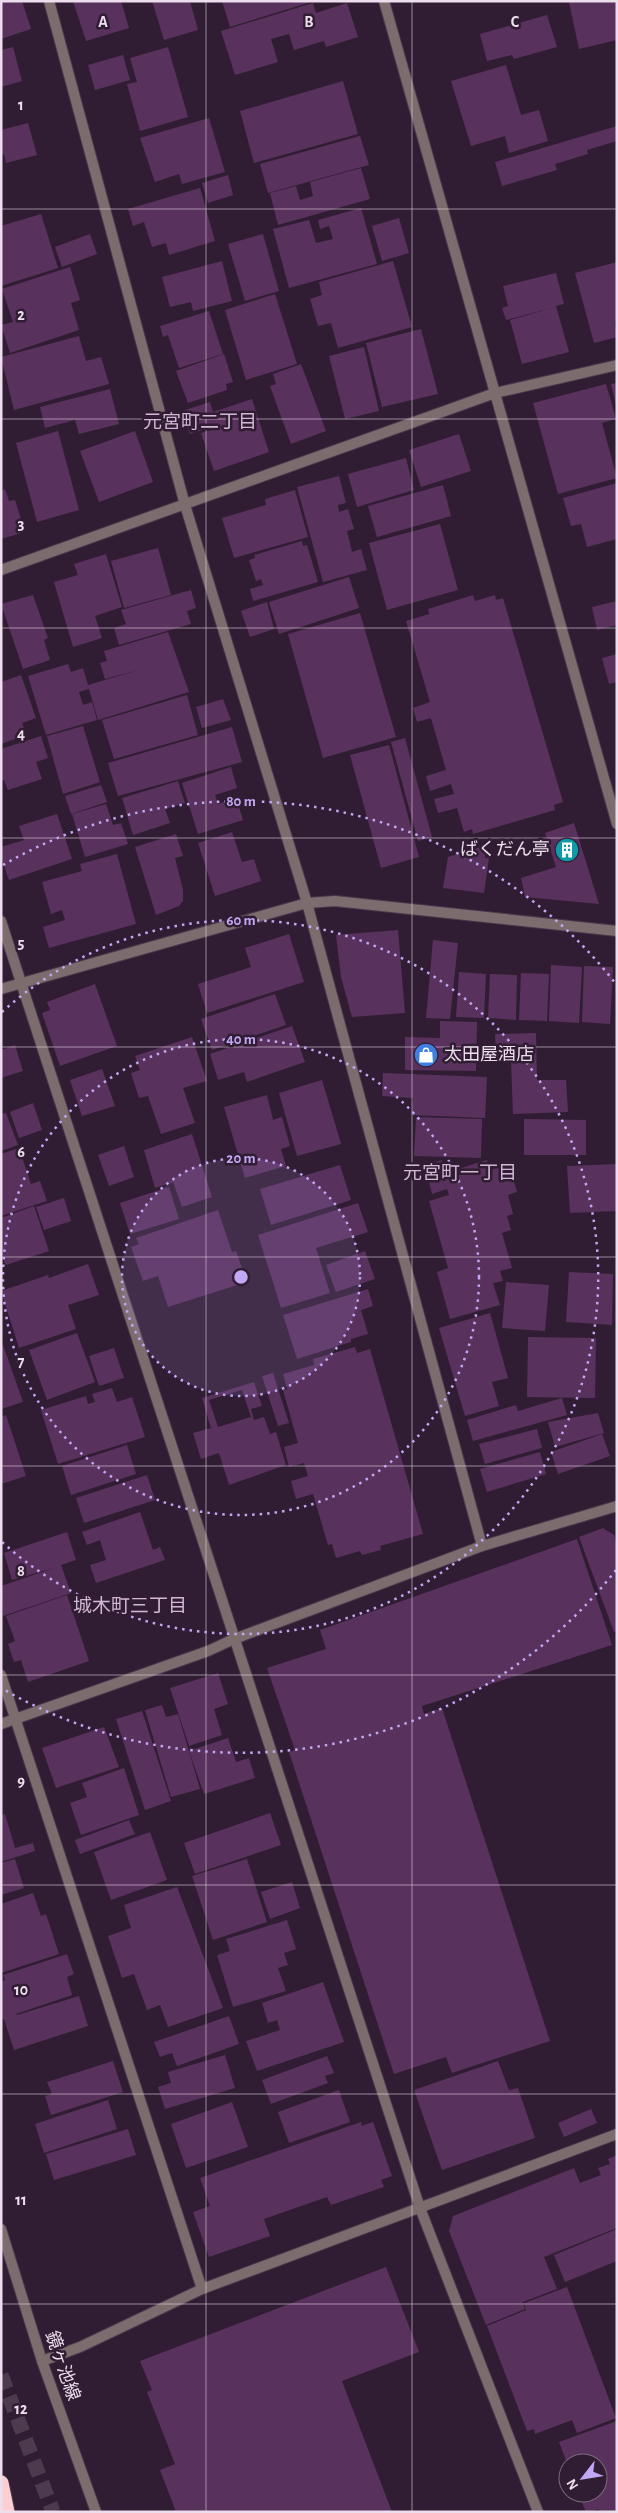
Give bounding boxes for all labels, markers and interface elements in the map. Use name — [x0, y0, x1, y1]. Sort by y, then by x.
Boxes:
text: A — [98, 14, 108, 30]
text: B — [304, 14, 314, 30]
text: C — [511, 14, 520, 30]
text: 1 — [18, 97, 24, 113]
text: 2 — [17, 307, 25, 323]
district label: 元宮町二丁目 — [143, 412, 257, 432]
text: 3 — [18, 516, 25, 532]
text: 4 — [17, 726, 25, 742]
text: 80 m — [226, 794, 256, 809]
building icon: ばくだん亭 — [554, 837, 580, 863]
place label: ばくだん亭 — [460, 840, 550, 859]
text: 60 m — [226, 913, 256, 928]
text: 5 — [18, 935, 25, 951]
text: 40 m — [226, 1032, 256, 1047]
shop icon: 太田屋酒店 — [413, 1042, 439, 1068]
place label: 太田屋酒店 — [444, 1045, 534, 1064]
text: 6 — [17, 1144, 25, 1160]
text: 20 m — [226, 1151, 256, 1166]
district label: 元宮町一丁目 — [403, 1163, 517, 1183]
centre of rings — [232, 1268, 250, 1286]
text: 7 — [18, 1354, 25, 1370]
text: 8 — [17, 1563, 25, 1579]
district label: 城木町三丁目 — [73, 1596, 187, 1616]
text: 9 — [17, 1773, 25, 1789]
text: 10 — [14, 1982, 28, 1998]
text: 11 — [15, 2192, 27, 2208]
street label: 鏡ヶ池線 — [42, 2328, 84, 2403]
text: 12 — [14, 2401, 28, 2417]
north arrow — [558, 2453, 608, 2503]
text: N — [564, 2476, 581, 2492]

